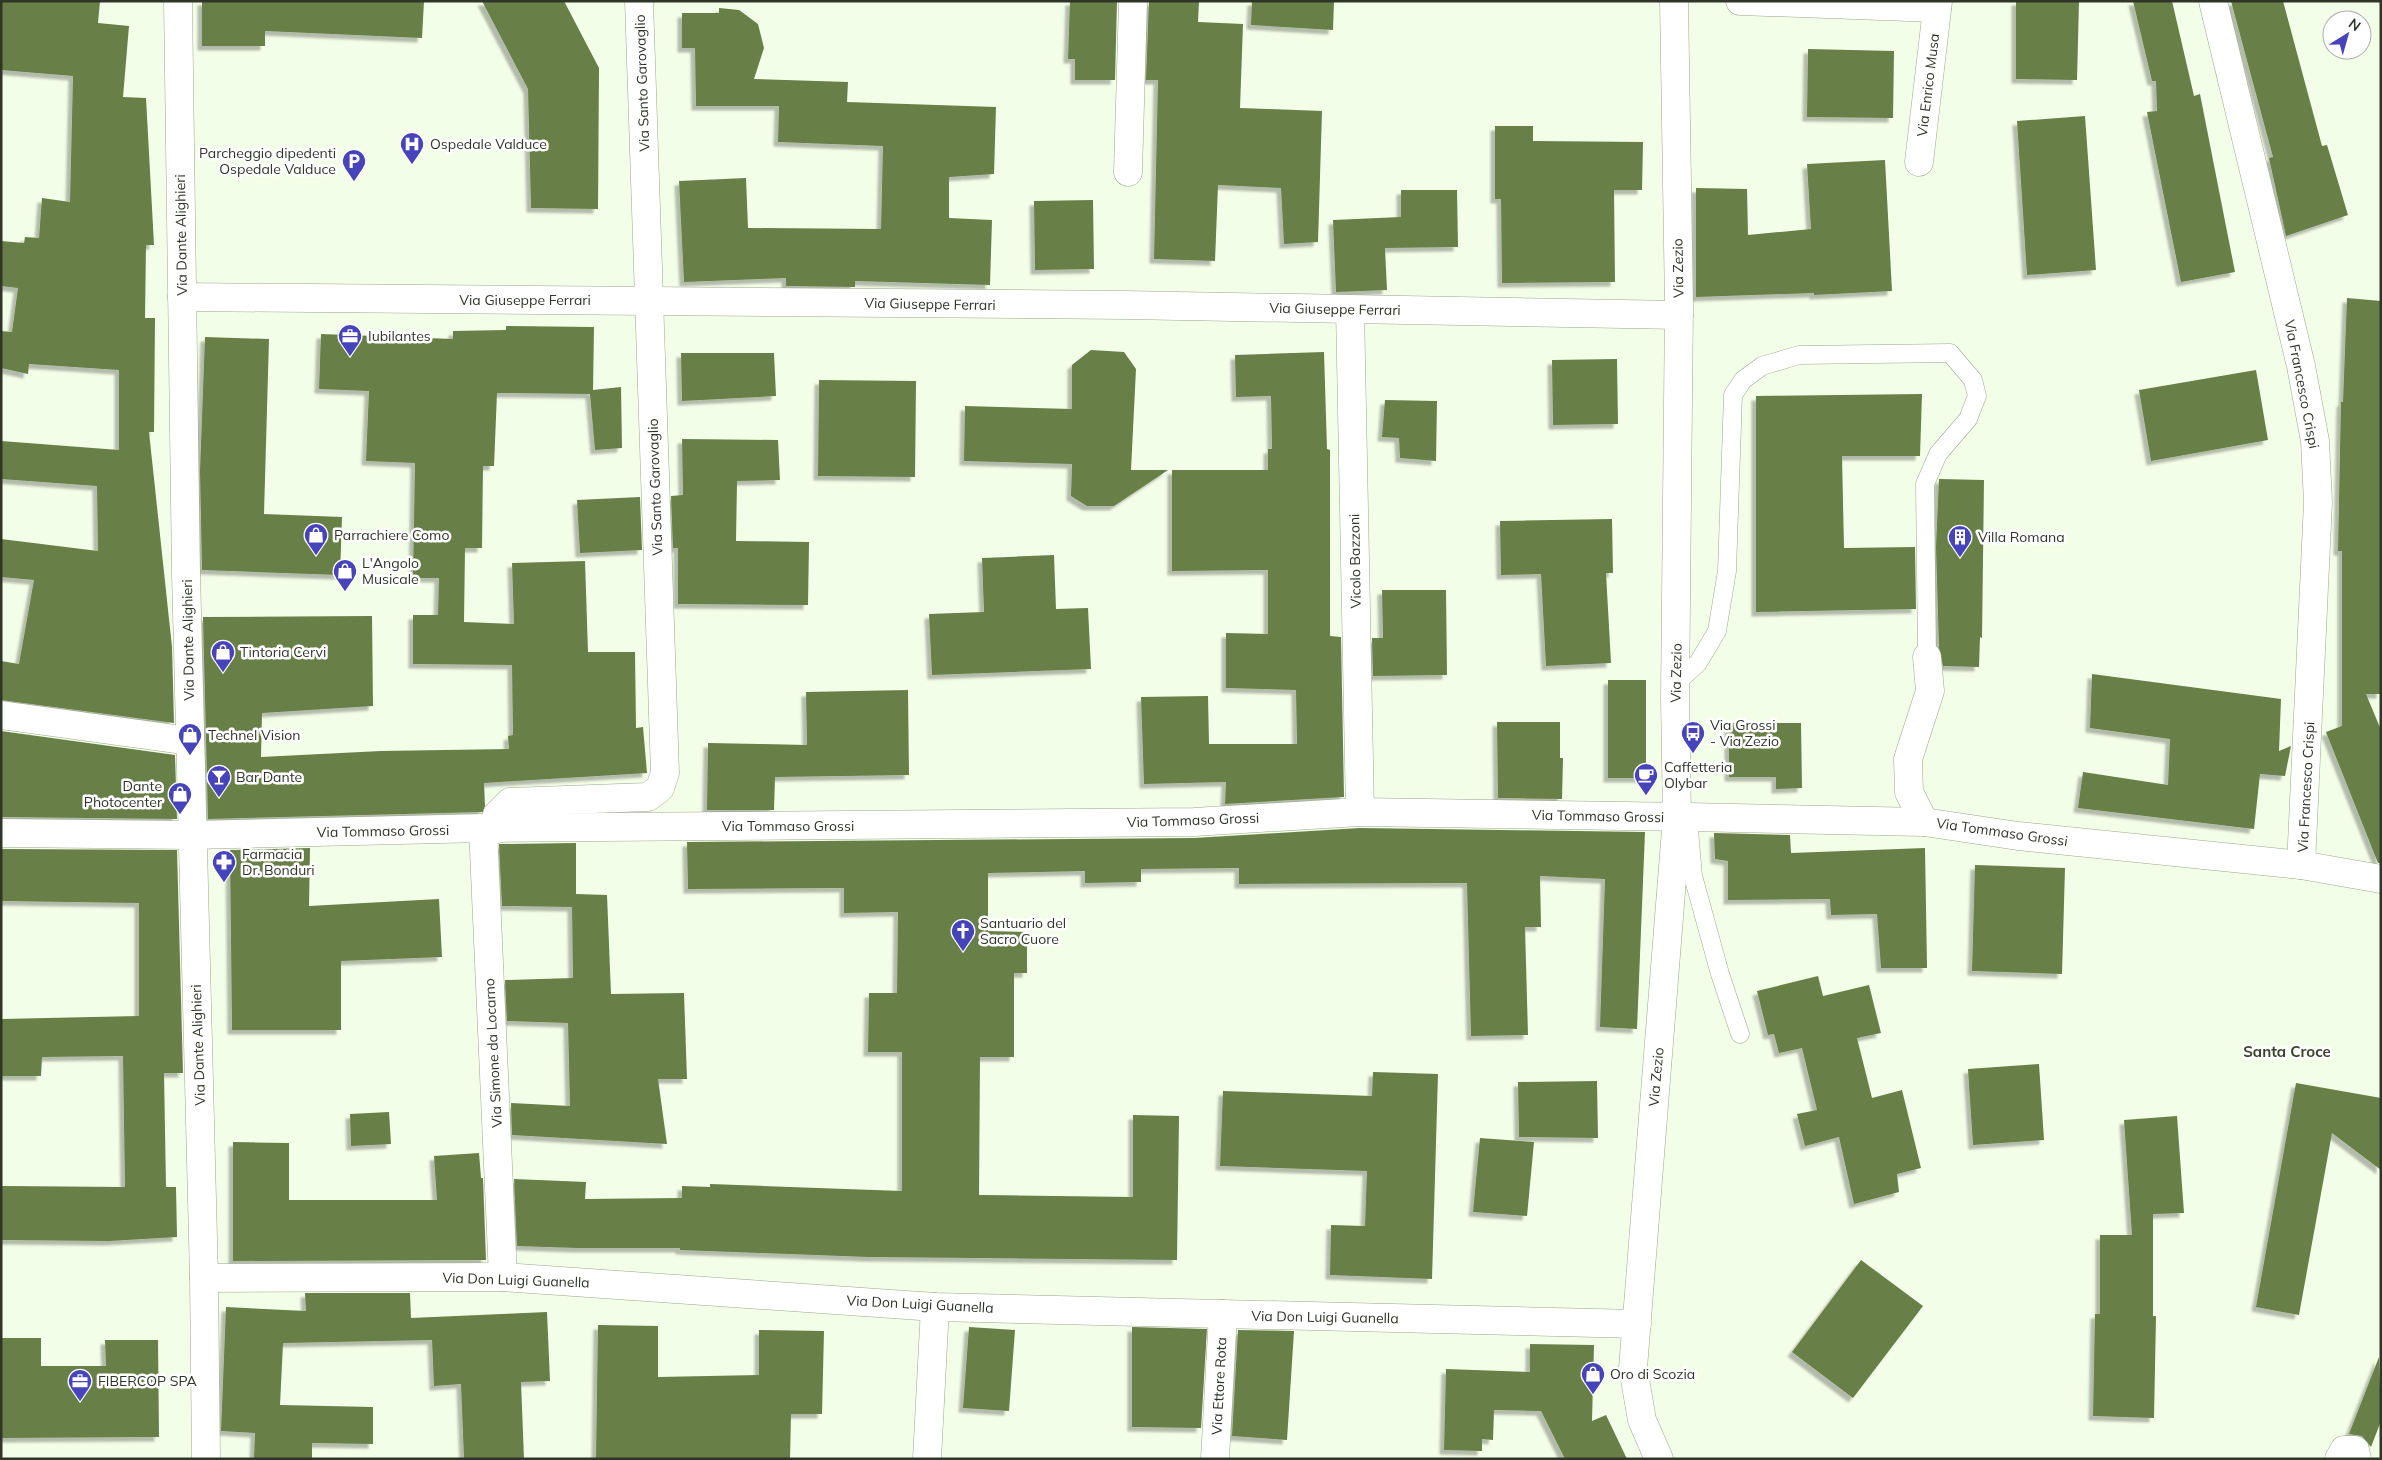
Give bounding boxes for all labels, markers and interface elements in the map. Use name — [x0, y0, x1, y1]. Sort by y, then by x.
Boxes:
north arrow — [2322, 10, 2372, 60]
street label: Via Santo Garovaglio — [631, 14, 653, 152]
text: N — [2345, 14, 2364, 35]
street label: Via Enrico Musa — [1913, 32, 1943, 138]
hospital icon: Ospedale Valduce — [399, 131, 425, 165]
place label: Ospedale Valduce — [430, 135, 547, 153]
place label: Parcheggio dipedenti Ospedale Valduce — [199, 144, 336, 178]
parking icon: Parcheggio dipedenti Ospedale Valduce — [341, 148, 367, 182]
street label: Via Dante Alighieri — [171, 174, 191, 296]
street label: Via Zezio — [1668, 238, 1688, 298]
street label: Via Giuseppe Ferrari — [459, 291, 591, 309]
street label: Via Giuseppe Ferrari — [864, 294, 996, 314]
street label: Via Giuseppe Ferrari — [1269, 299, 1401, 319]
street label: Via Francesco Crispi — [2281, 318, 2323, 450]
office icon: Iubilantes — [337, 323, 363, 357]
place label: Iubilantes — [368, 327, 431, 345]
street label: Via Santo Garovaglio — [644, 418, 666, 556]
street label: Vicolo Bazzoni — [1345, 513, 1365, 609]
shop icon: Parrachiere Como — [303, 522, 329, 556]
building icon: Villa Romana — [1947, 524, 1973, 558]
place label: Parrachiere Como — [334, 526, 449, 544]
place label: Villa Romana — [1978, 528, 2065, 546]
place label: L'Angolo Musicale — [362, 554, 419, 588]
shop icon: L'Angolo Musicale — [332, 558, 358, 592]
street label: Via Dante Alighieri — [178, 579, 198, 701]
shop icon: Tintoria Cervi — [210, 639, 236, 673]
place label: Tintoria Cervi — [240, 643, 326, 661]
street label: Via Zezio — [1666, 643, 1686, 703]
place label: Via Grossi - Via Zezio — [1710, 716, 1779, 750]
bus stop icon: Via Grossi - Via Zezio — [1680, 720, 1706, 754]
street label: Via Francesco Crispi — [2294, 721, 2318, 853]
shop icon: Technel Vision — [177, 722, 203, 756]
place label: Technel Vision — [208, 726, 301, 744]
place label: Caffetteria Olybar — [1664, 758, 1732, 792]
cafe icon: Caffetteria Olybar — [1633, 762, 1659, 796]
bar icon: Bar Dante — [206, 764, 232, 798]
place label: Bar Dante — [236, 768, 302, 786]
place label: Dante Photocenter — [84, 777, 163, 811]
shop icon: Dante Photocenter — [167, 781, 193, 815]
street label: Via Tommaso Grossi — [1532, 806, 1664, 826]
street label: Via Tommaso Grossi — [1126, 809, 1260, 831]
street label: Via Tommaso Grossi — [1935, 814, 2069, 850]
street label: Via Tommaso Grossi — [722, 817, 854, 835]
street label: Via Tommaso Grossi — [317, 821, 449, 841]
place label: Farmacia Dr. Bonduri — [242, 845, 315, 879]
pharmacy icon: Farmacia Dr. Bonduri — [211, 849, 237, 883]
place label: Santuario del Sacro Cuore — [980, 914, 1066, 948]
church icon: Santuario del Sacro Cuore — [950, 918, 976, 952]
street label: Via Simone da Locarno — [480, 978, 506, 1128]
street label: Via Dante Alighieri — [187, 984, 209, 1106]
district label: Santa Croce — [2243, 1042, 2331, 1061]
street label: Via Zezio — [1644, 1047, 1668, 1107]
street label: Via Don Luigi Guanella — [442, 1268, 590, 1292]
street label: Via Don Luigi Guanella — [846, 1291, 994, 1317]
street label: Via Don Luigi Guanella — [1251, 1307, 1399, 1327]
street label: Via Ettore Rota — [1207, 1337, 1231, 1435]
shop icon: Oro di Scozia — [1580, 1361, 1606, 1395]
place label: Oro di Scozia — [1610, 1365, 1695, 1383]
office icon: FIBERCOP SPA — [67, 1368, 93, 1402]
place label: FIBERCOP SPA — [98, 1372, 198, 1390]

